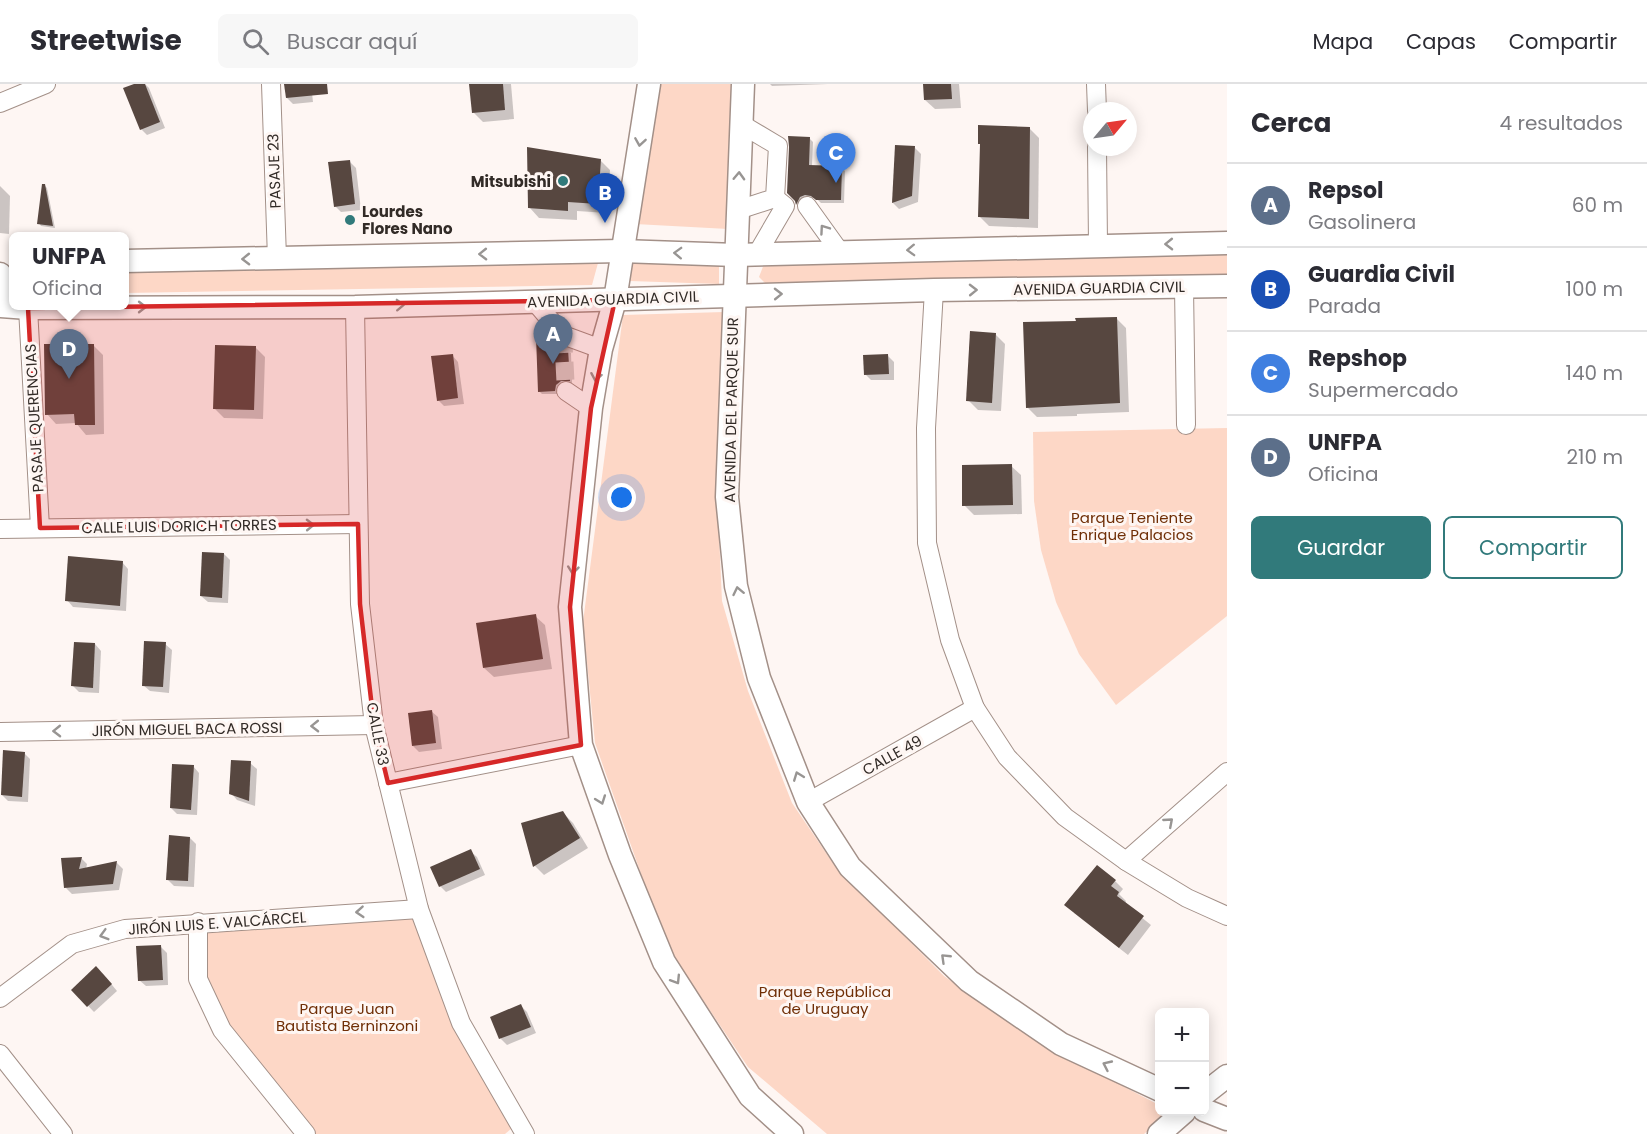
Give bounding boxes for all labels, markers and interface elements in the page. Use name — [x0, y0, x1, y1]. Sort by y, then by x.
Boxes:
search box — [218, 14, 638, 68]
text: Streetwise — [30, 21, 182, 60]
icon: search — [239, 25, 272, 58]
text: Buscar aquí — [287, 26, 417, 57]
text: Mapa — [1312, 27, 1373, 56]
text: Capas — [1406, 27, 1476, 56]
text: Compartir — [1509, 27, 1617, 56]
north arrow — [1083, 102, 1137, 156]
text: Cerca — [1251, 105, 1331, 141]
text: 4 resultados — [1500, 109, 1623, 137]
street label: PASAJE 23 — [262, 133, 286, 209]
pin: C — [816, 134, 856, 183]
one-way arrow — [634, 137, 646, 146]
place label: Mitsubishi — [471, 171, 551, 192]
one-way arrow — [733, 171, 746, 180]
marker: Mitsubishi — [556, 174, 570, 188]
pin: B — [586, 174, 624, 223]
text: Repsol — [1308, 175, 1384, 206]
text: A — [1263, 191, 1278, 219]
text: 60 m — [1572, 191, 1623, 219]
place label: Lourdes Flores Nano — [362, 201, 453, 239]
text: Gasolinera — [1308, 208, 1416, 236]
marker: Lourdes Flores Nano — [343, 213, 357, 227]
one-way arrow — [820, 225, 831, 236]
popup — [9, 232, 129, 310]
one-way arrow — [1164, 238, 1173, 250]
text: UNFPA — [32, 241, 106, 272]
one-way arrow — [906, 244, 915, 257]
one-way arrow — [673, 247, 682, 260]
one-way arrow — [478, 248, 487, 260]
one-way arrow — [241, 253, 250, 265]
text: Guardia Civil — [1308, 259, 1455, 290]
text: Oficina — [32, 274, 103, 302]
text: B — [1264, 275, 1277, 303]
text: 100 m — [1566, 275, 1623, 303]
street label: AVENIDA GUARDIA CIVIL — [1013, 276, 1186, 300]
one-way arrow — [968, 283, 977, 296]
street label: AVENIDA GUARDIA CIVIL — [527, 285, 700, 312]
one-way arrow — [774, 288, 783, 300]
text: Parada — [1308, 292, 1381, 320]
one-way arrow — [396, 299, 405, 312]
one-way arrow — [138, 301, 147, 313]
pin: A — [534, 314, 572, 364]
street label: AVENIDA DEL PARQUE SUR — [719, 317, 743, 503]
pin: D — [50, 330, 88, 379]
street label: PASAJE QUERENCIAS — [20, 343, 48, 493]
text: Repshop — [1308, 343, 1407, 374]
text: C — [1263, 359, 1278, 387]
text: 140 m — [1566, 359, 1623, 387]
one-way arrow — [590, 371, 603, 381]
text: Supermercado — [1308, 376, 1458, 404]
text: UNFPA — [1308, 427, 1382, 458]
text: D — [1263, 443, 1278, 471]
text: 210 m — [1567, 443, 1623, 471]
text: Oficina — [1308, 460, 1379, 488]
your location — [607, 483, 636, 512]
park label: Parque Teniente Enrique Palacios — [1071, 507, 1193, 545]
street label: CALLE LUIS DORICH TORRES — [81, 514, 277, 538]
button: Guardar — [1251, 516, 1431, 579]
button: Compartir — [1443, 516, 1623, 579]
one-way arrow — [306, 518, 315, 531]
one-way arrow — [568, 566, 580, 575]
one-way arrow — [732, 586, 745, 596]
street label: CALLE 33 — [362, 701, 394, 767]
street label: JIRÓN MIGUEL BACA ROSSI — [91, 717, 283, 741]
one-way arrow — [311, 720, 320, 732]
one-way arrow — [53, 725, 62, 737]
street label: CALLE 49 — [858, 730, 926, 780]
one-way arrow — [793, 771, 805, 782]
one-way arrow — [593, 795, 606, 805]
one-way arrow — [1163, 818, 1173, 829]
street label: JIRÓN LUIS E. VALCÁRCEL — [127, 906, 307, 940]
one-way arrow — [356, 906, 365, 919]
one-way arrow — [99, 928, 110, 940]
one-way arrow — [942, 954, 952, 965]
one-way arrow — [669, 973, 680, 984]
park label: Parque República de Uruguay — [759, 981, 891, 1019]
park label: Parque Juan Bautista Berninzoni — [276, 998, 418, 1036]
map controls — [1155, 1008, 1209, 1116]
button: + — [1155, 1008, 1209, 1062]
one-way arrow — [1102, 1061, 1113, 1073]
button: − — [1155, 1062, 1209, 1116]

